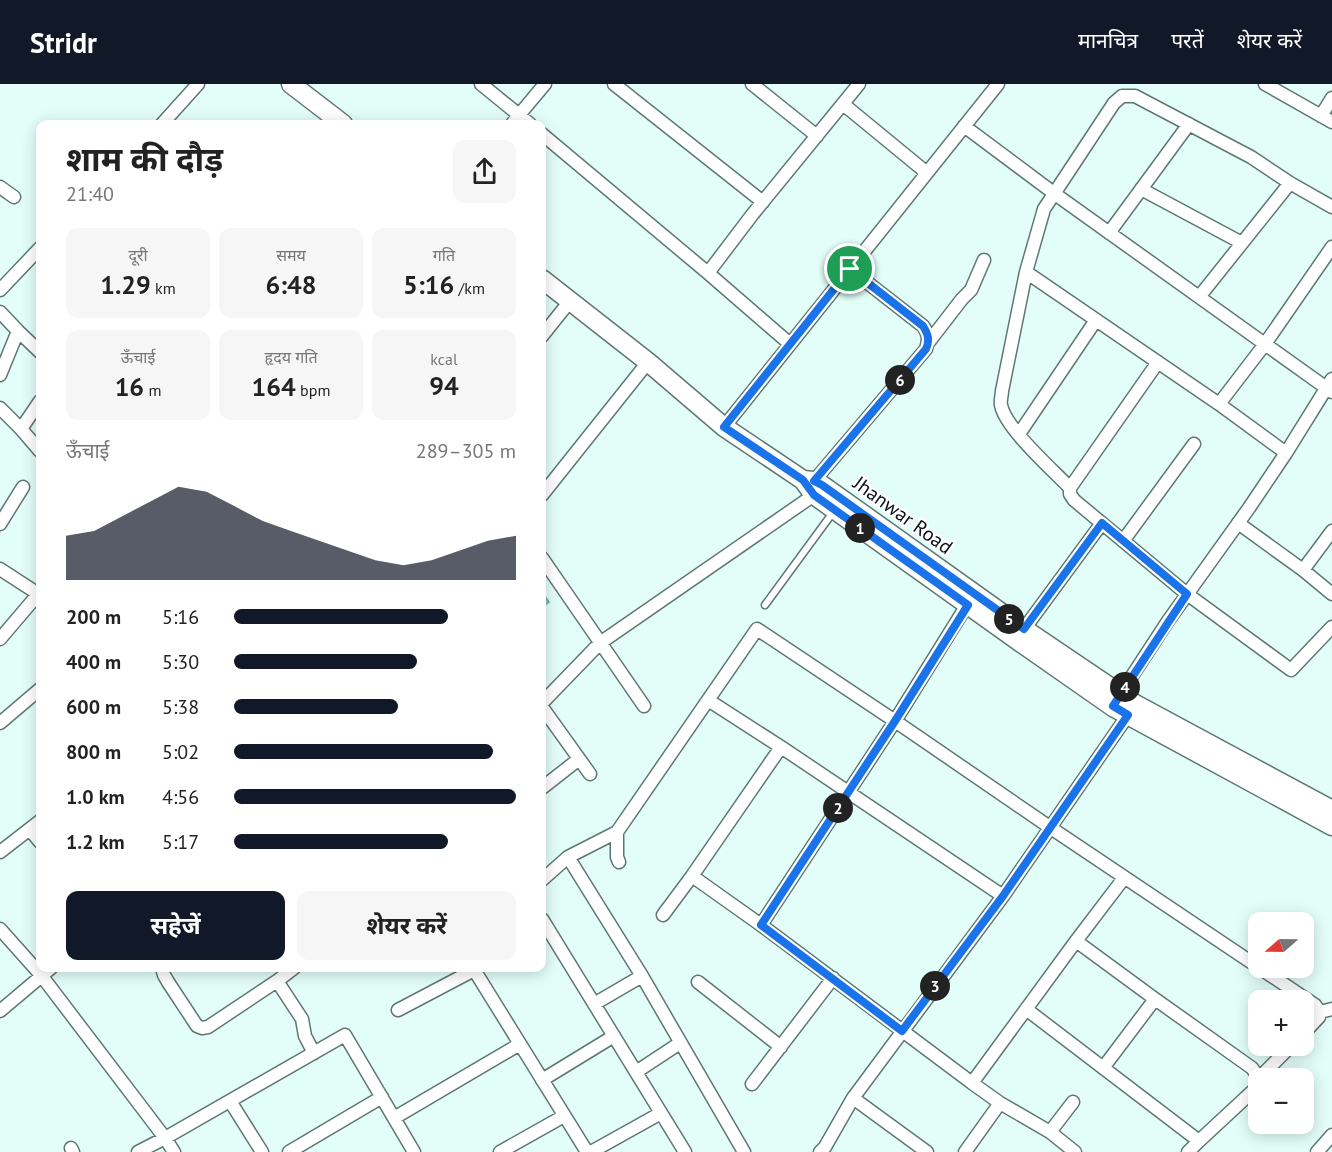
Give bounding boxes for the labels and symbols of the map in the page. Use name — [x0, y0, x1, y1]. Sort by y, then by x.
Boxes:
pin — [824, 243, 875, 294]
pin: 6 — [885, 365, 915, 395]
street label: Jhanwar Road — [847, 470, 958, 560]
pin: 1 — [845, 513, 875, 543]
pin: 5 — [994, 604, 1024, 634]
pin: 4 — [1110, 672, 1140, 702]
pin: 2 — [823, 793, 853, 823]
north arrow — [1248, 912, 1314, 978]
pin: 3 — [920, 971, 950, 1001]

